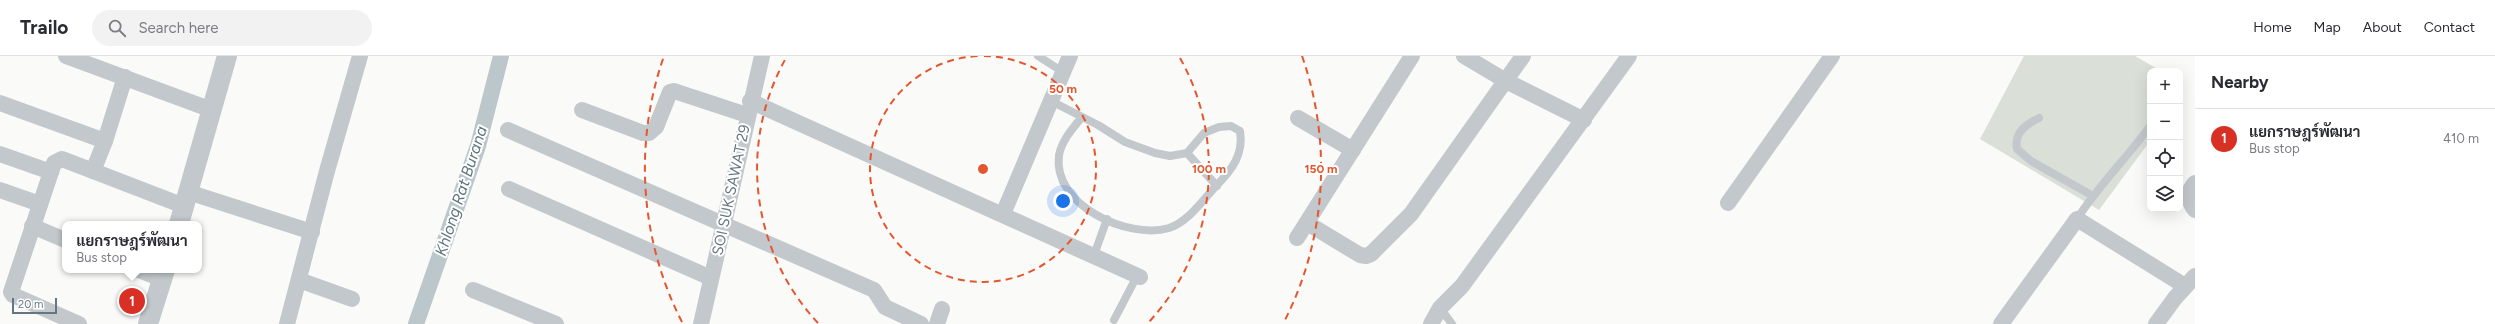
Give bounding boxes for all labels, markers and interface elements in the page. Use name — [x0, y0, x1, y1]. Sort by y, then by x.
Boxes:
search box — [92, 10, 372, 46]
text: Trailo — [20, 16, 68, 39]
icon: search — [106, 17, 128, 39]
text: Search here — [138, 19, 219, 37]
text: Home — [2253, 19, 2292, 36]
text: Map — [2314, 19, 2341, 36]
text: About — [2363, 19, 2402, 36]
text: Contact — [2424, 19, 2475, 36]
map controls — [2147, 68, 2183, 212]
button: + — [2147, 68, 2183, 104]
text: Nearby — [2211, 72, 2269, 92]
text: 50 m — [1049, 82, 1077, 96]
button: − — [2147, 104, 2183, 140]
street label: SOI SUK SAWAT 29 — [708, 123, 754, 257]
text: แยกราษฎร์พัฒนา — [2249, 123, 2360, 141]
water label: Khlong Rat Burana — [431, 124, 491, 258]
text: 1 — [2221, 131, 2227, 146]
text: 410 m — [2443, 131, 2479, 146]
button: locate — [2147, 140, 2183, 176]
text: Bus stop — [2249, 141, 2300, 156]
centre of rings — [976, 162, 990, 176]
text: 100 m — [1192, 162, 1226, 176]
text: 150 m — [1304, 162, 1338, 176]
button: layers — [2147, 176, 2183, 212]
your location — [1053, 191, 1073, 211]
popup — [62, 221, 202, 273]
text: แยกราษฎร์พัฒนา — [76, 232, 188, 250]
text: Bus stop — [76, 250, 127, 265]
pin: 1 — [119, 286, 145, 316]
scale bar — [12, 296, 57, 315]
text: 20 m — [18, 298, 43, 311]

